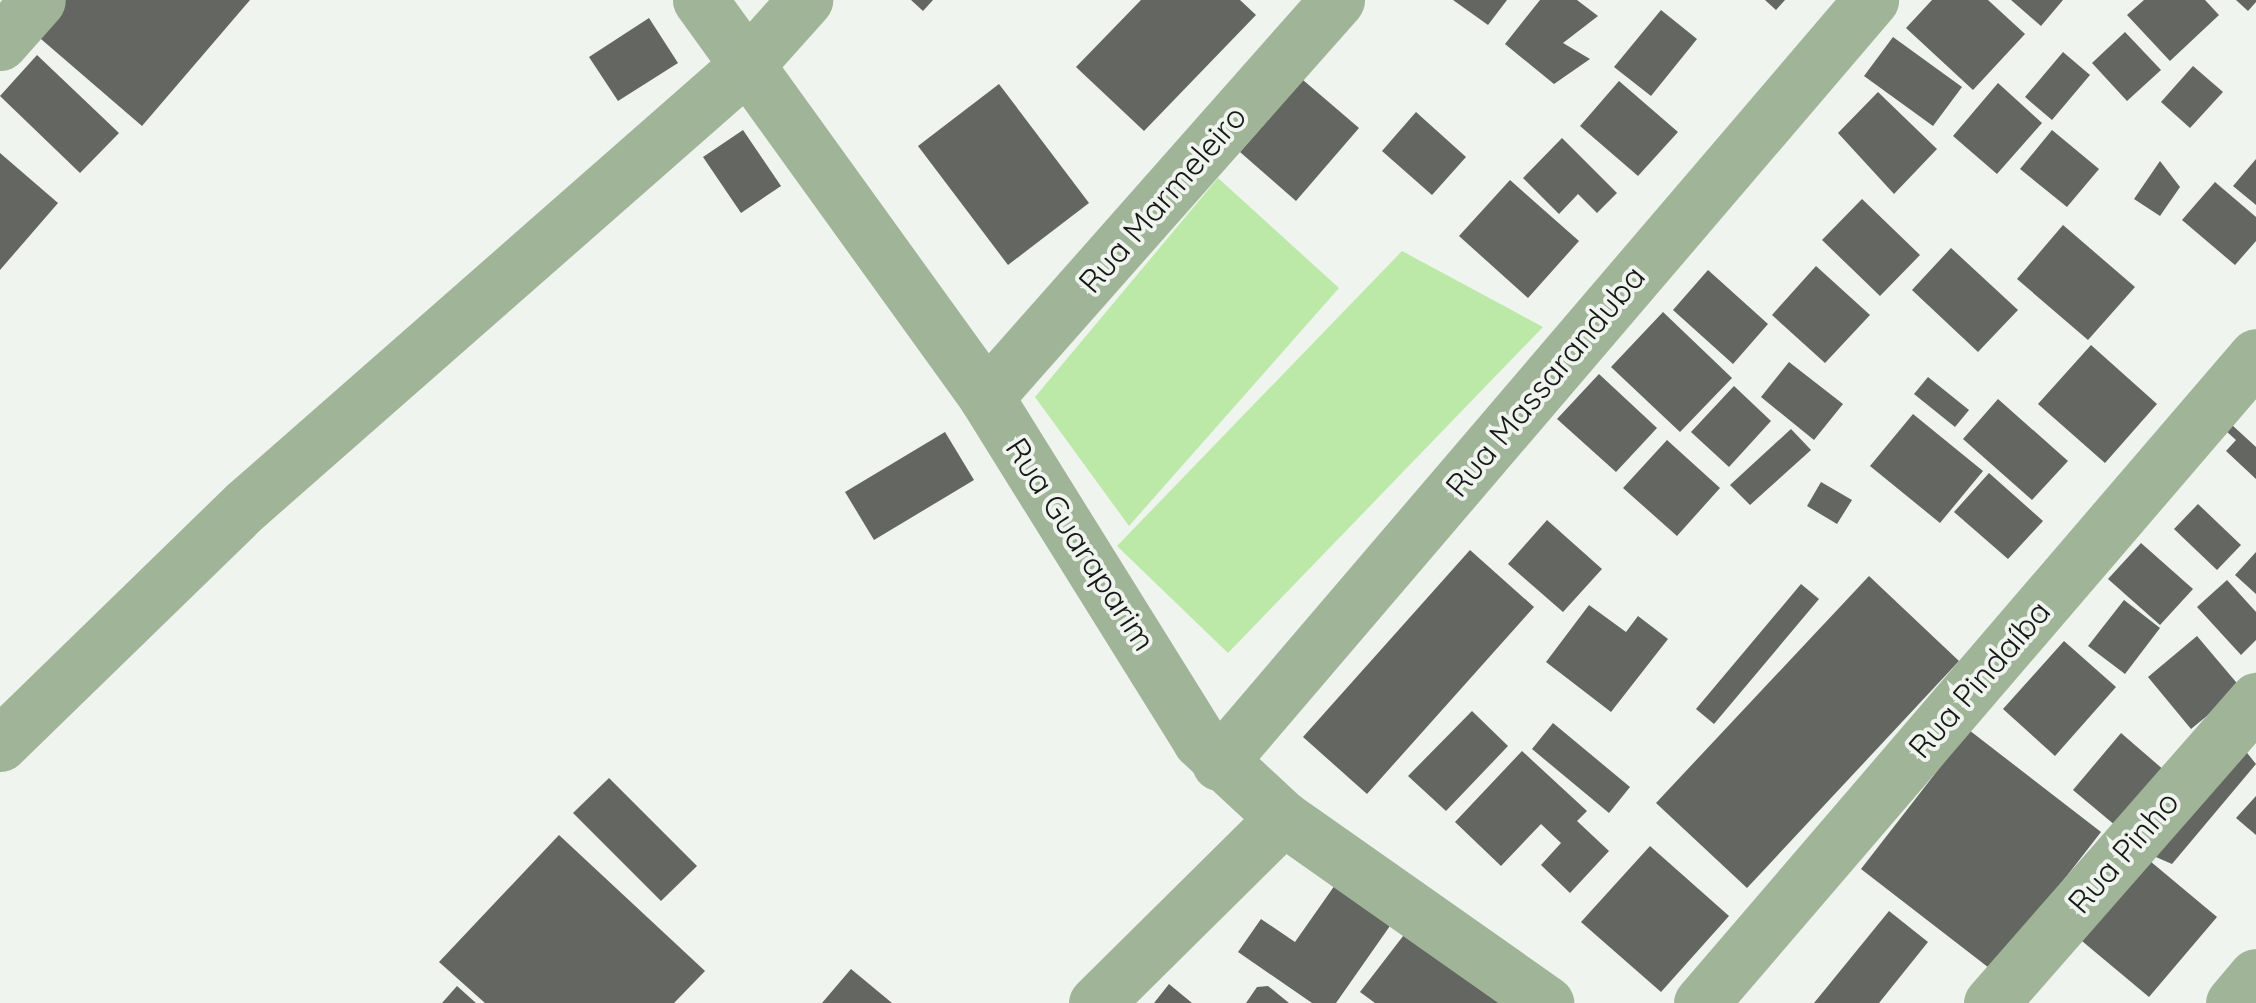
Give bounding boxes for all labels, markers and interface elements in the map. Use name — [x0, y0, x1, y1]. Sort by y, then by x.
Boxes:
street label: Rua Marmeleiro — [1070, 97, 1254, 301]
street label: Rua Massaranduba — [1437, 258, 1653, 504]
street label: Rua Guaraparim — [998, 430, 1164, 658]
street label: Rua Pindaíba — [1900, 592, 2058, 766]
street label: Rua Pinho — [2060, 783, 2186, 921]

